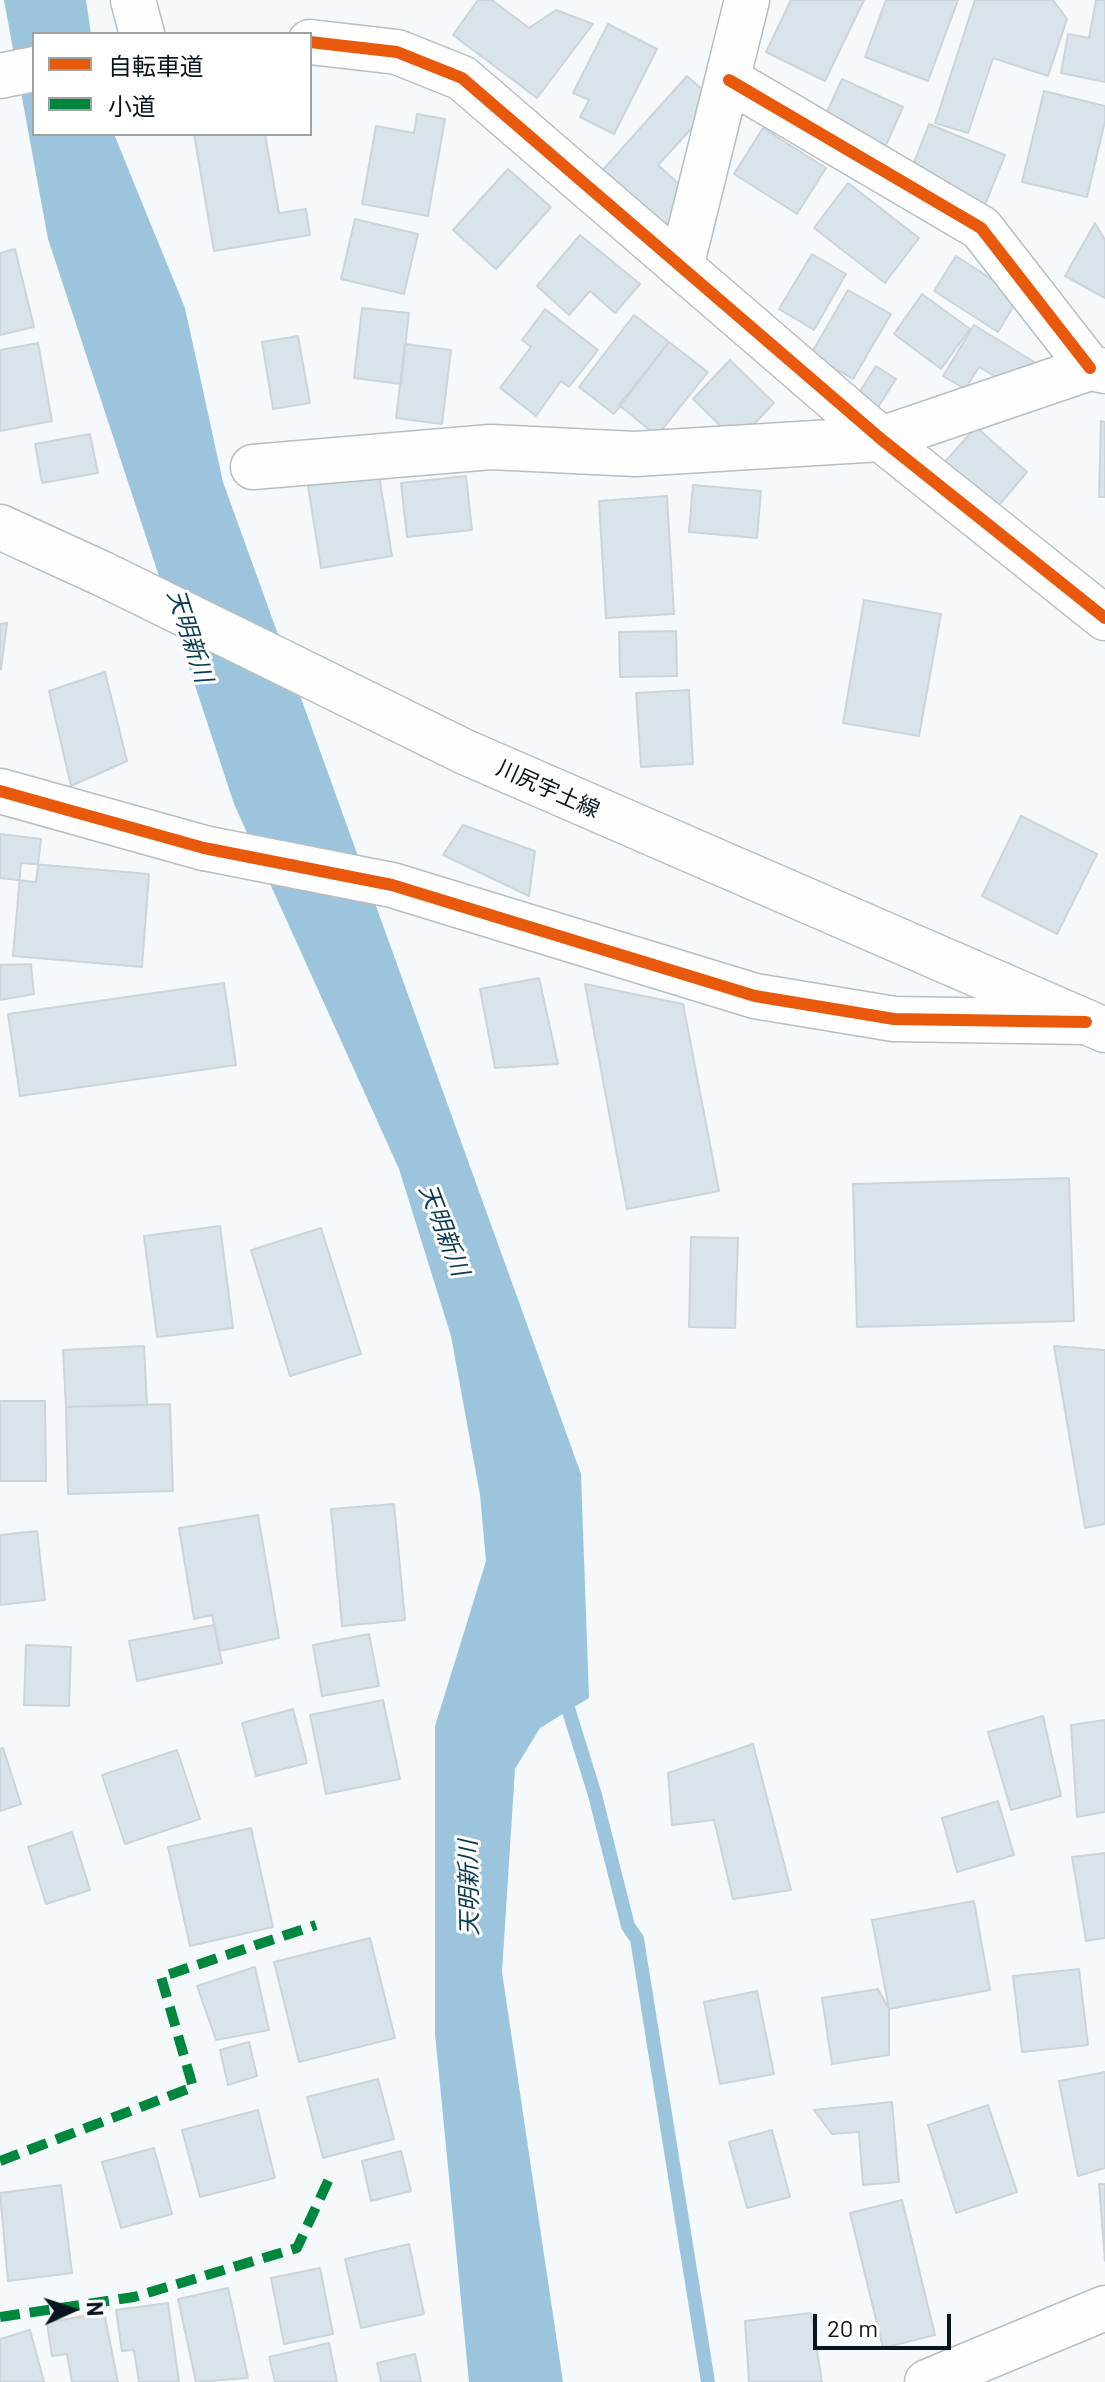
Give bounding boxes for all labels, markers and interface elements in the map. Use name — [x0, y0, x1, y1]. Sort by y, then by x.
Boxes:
legend — [32, 32, 312, 136]
text: 自転車道 — [108, 51, 204, 80]
text: 小道 — [108, 91, 156, 120]
water label: 天明新川 — [161, 586, 219, 686]
street label: 川尻宇土線 — [492, 755, 604, 823]
water label: 天明新川 — [413, 1180, 475, 1280]
water label: 天明新川 — [454, 1840, 484, 1936]
north arrow — [32, 2270, 112, 2350]
scale bar — [817, 2298, 955, 2348]
text: N — [83, 2301, 109, 2317]
text: 20 m — [827, 2313, 878, 2342]

